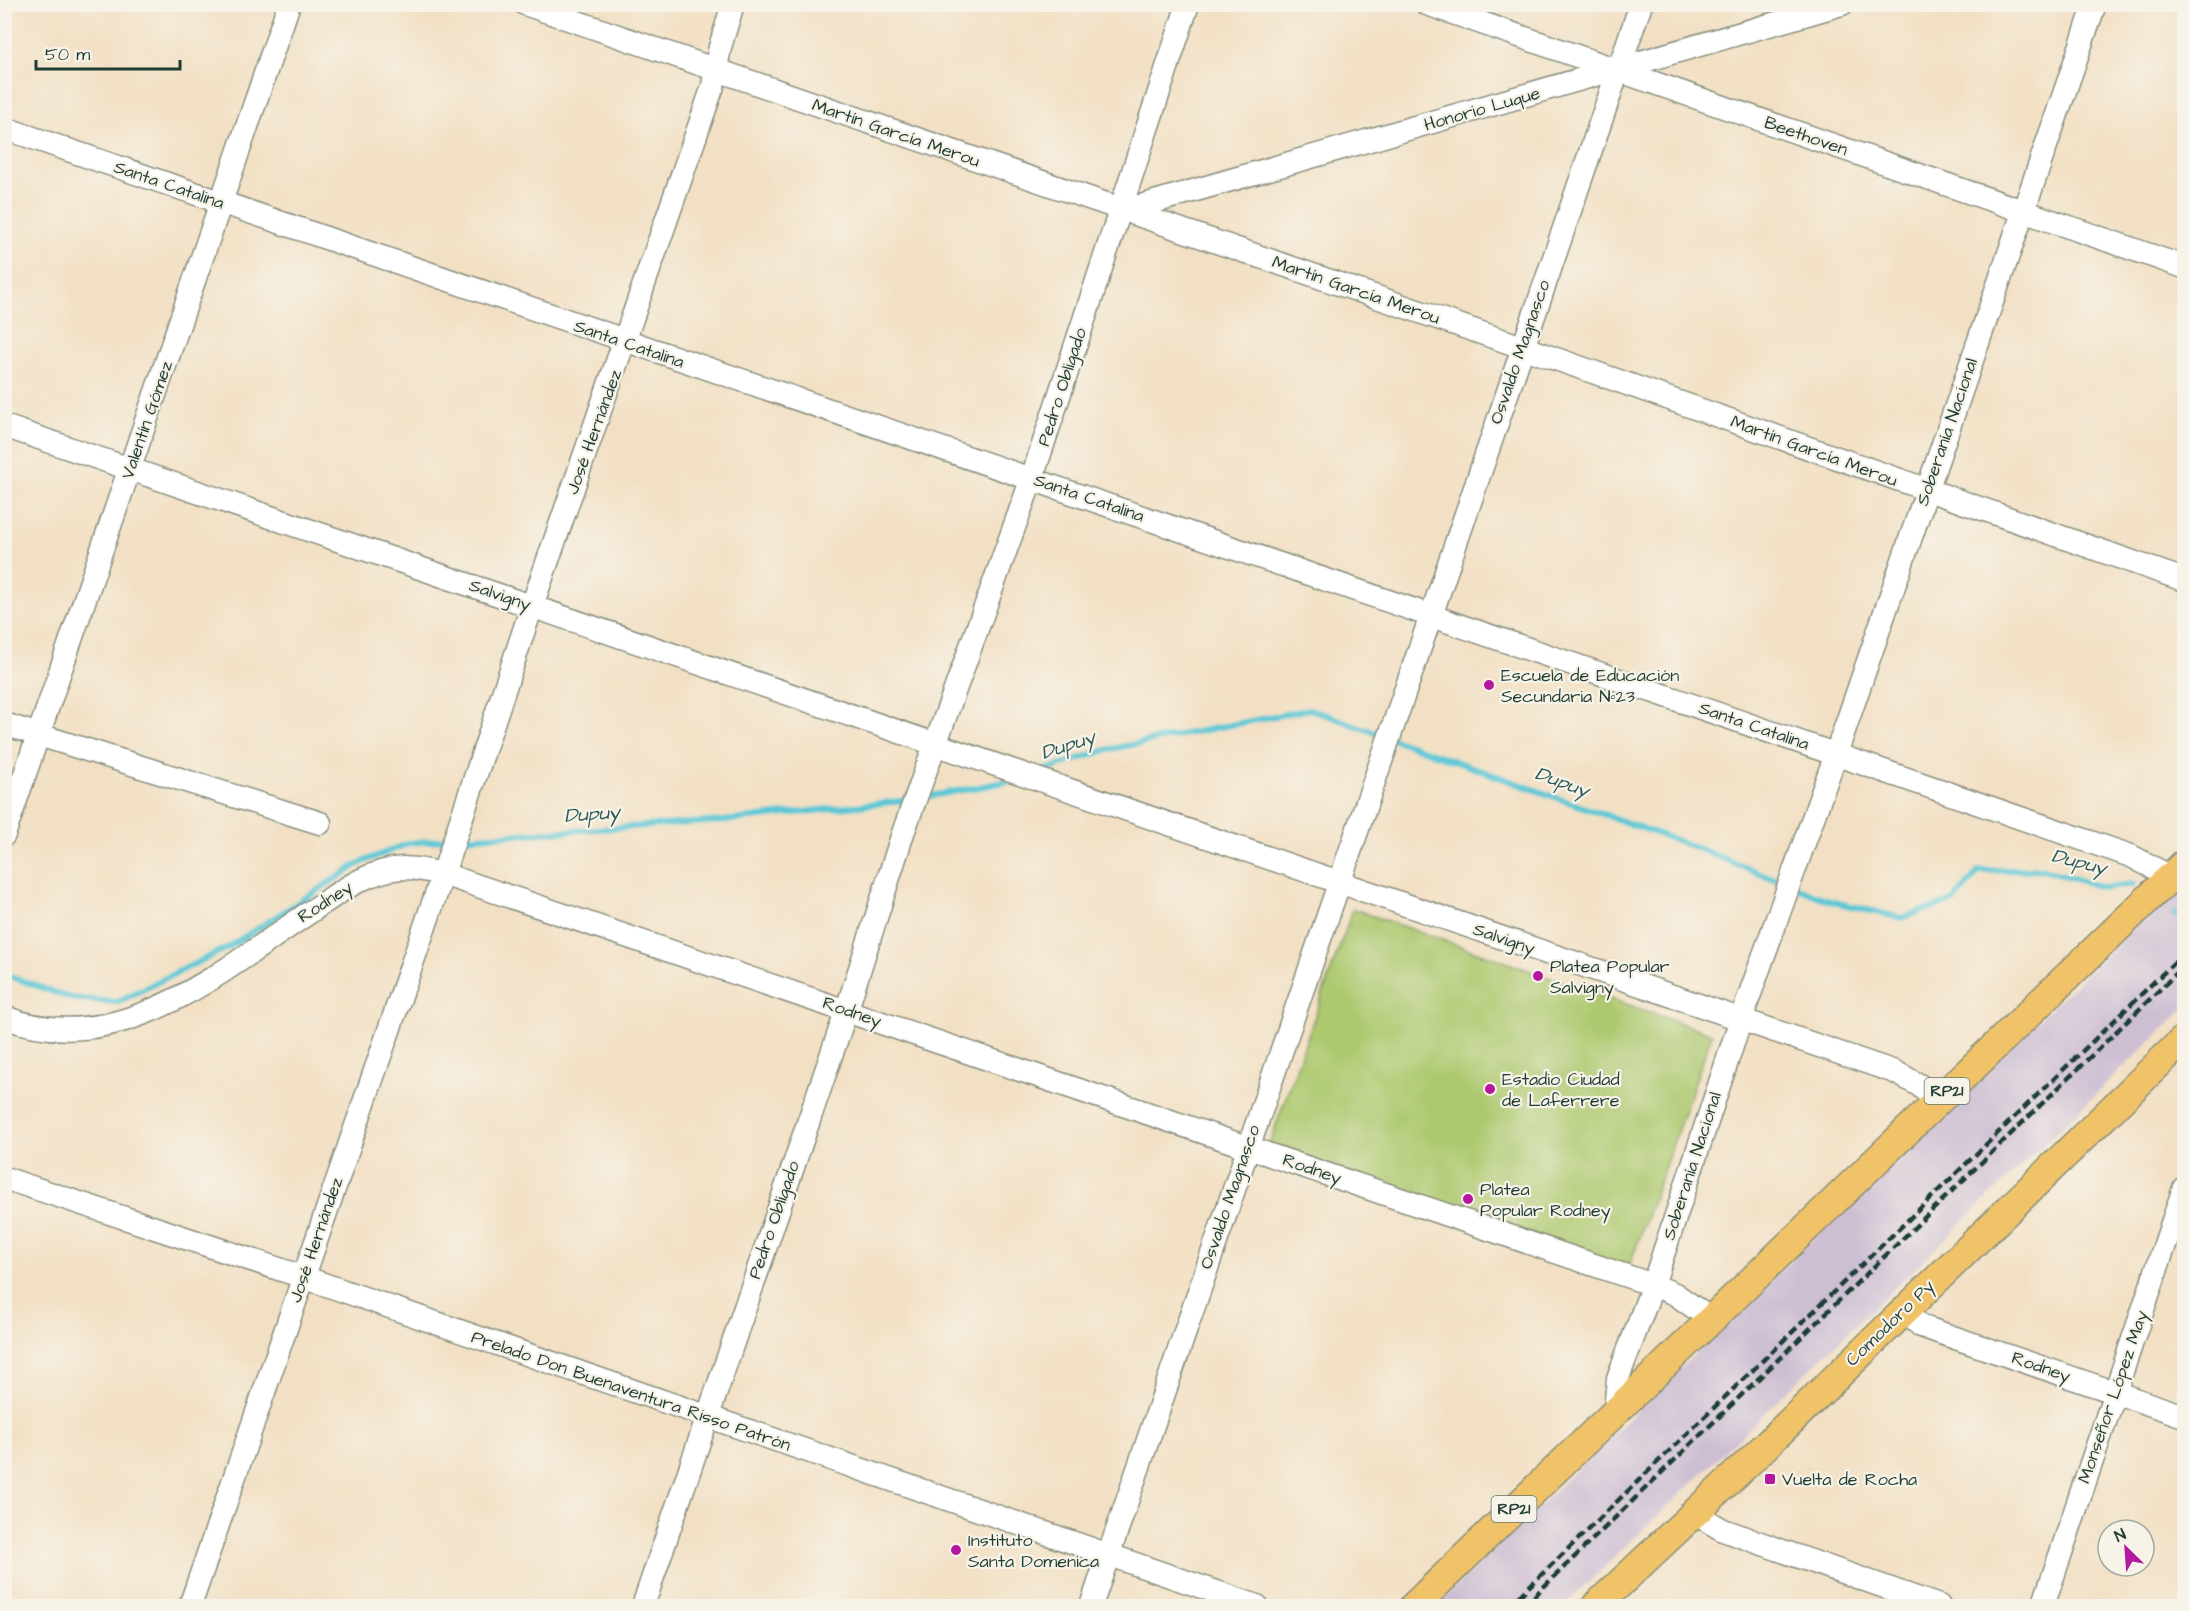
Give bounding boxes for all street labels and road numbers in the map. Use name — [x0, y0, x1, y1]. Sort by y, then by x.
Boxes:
street label: Honorio Luque — [1421, 80, 1543, 138]
street label: Martín García Merou — [809, 93, 983, 173]
street label: Beethoven — [1761, 110, 1851, 162]
street label: Santa Catalina — [110, 154, 228, 216]
street label: Martín García Merou — [1269, 250, 1443, 330]
street label: Osvaldo Magnasco — [1484, 277, 1557, 428]
street label: Santa Catalina — [570, 313, 688, 375]
street label: Pedro Obligado — [1031, 325, 1094, 450]
street label: Soberanía Nacional — [1910, 355, 1984, 509]
street label: Valentín Gómez — [115, 357, 179, 482]
street label: José Hernández — [560, 366, 628, 498]
street label: Martín García Merou — [1727, 409, 1901, 493]
street label: Santa Catalina — [1030, 467, 1148, 529]
street label: Salvigny — [465, 573, 534, 618]
street label: Santa Catalina — [1695, 695, 1813, 757]
street label: Rodney — [293, 875, 358, 930]
street label: Salvigny — [1469, 917, 1538, 962]
street label: Rodney — [819, 990, 885, 1035]
road number: RP21 — [1924, 1078, 1970, 1104]
street label: Soberanía Nacional — [1656, 1089, 1728, 1243]
street label: Osvaldo Magnasco — [1194, 1122, 1267, 1273]
street label: Rodney — [1279, 1147, 1345, 1192]
street label: Pedro Obligado — [742, 1158, 807, 1283]
street label: José Hernández — [283, 1174, 349, 1306]
street label: Comodoro Py — [1840, 1274, 1941, 1373]
street label: Monseñor López May — [2072, 1307, 2155, 1487]
street label: Prelado Don Buenaventura Risso Patrón — [468, 1324, 794, 1458]
street label: Rodney — [2008, 1345, 2074, 1390]
road number: RP21 — [1492, 1496, 1537, 1522]

